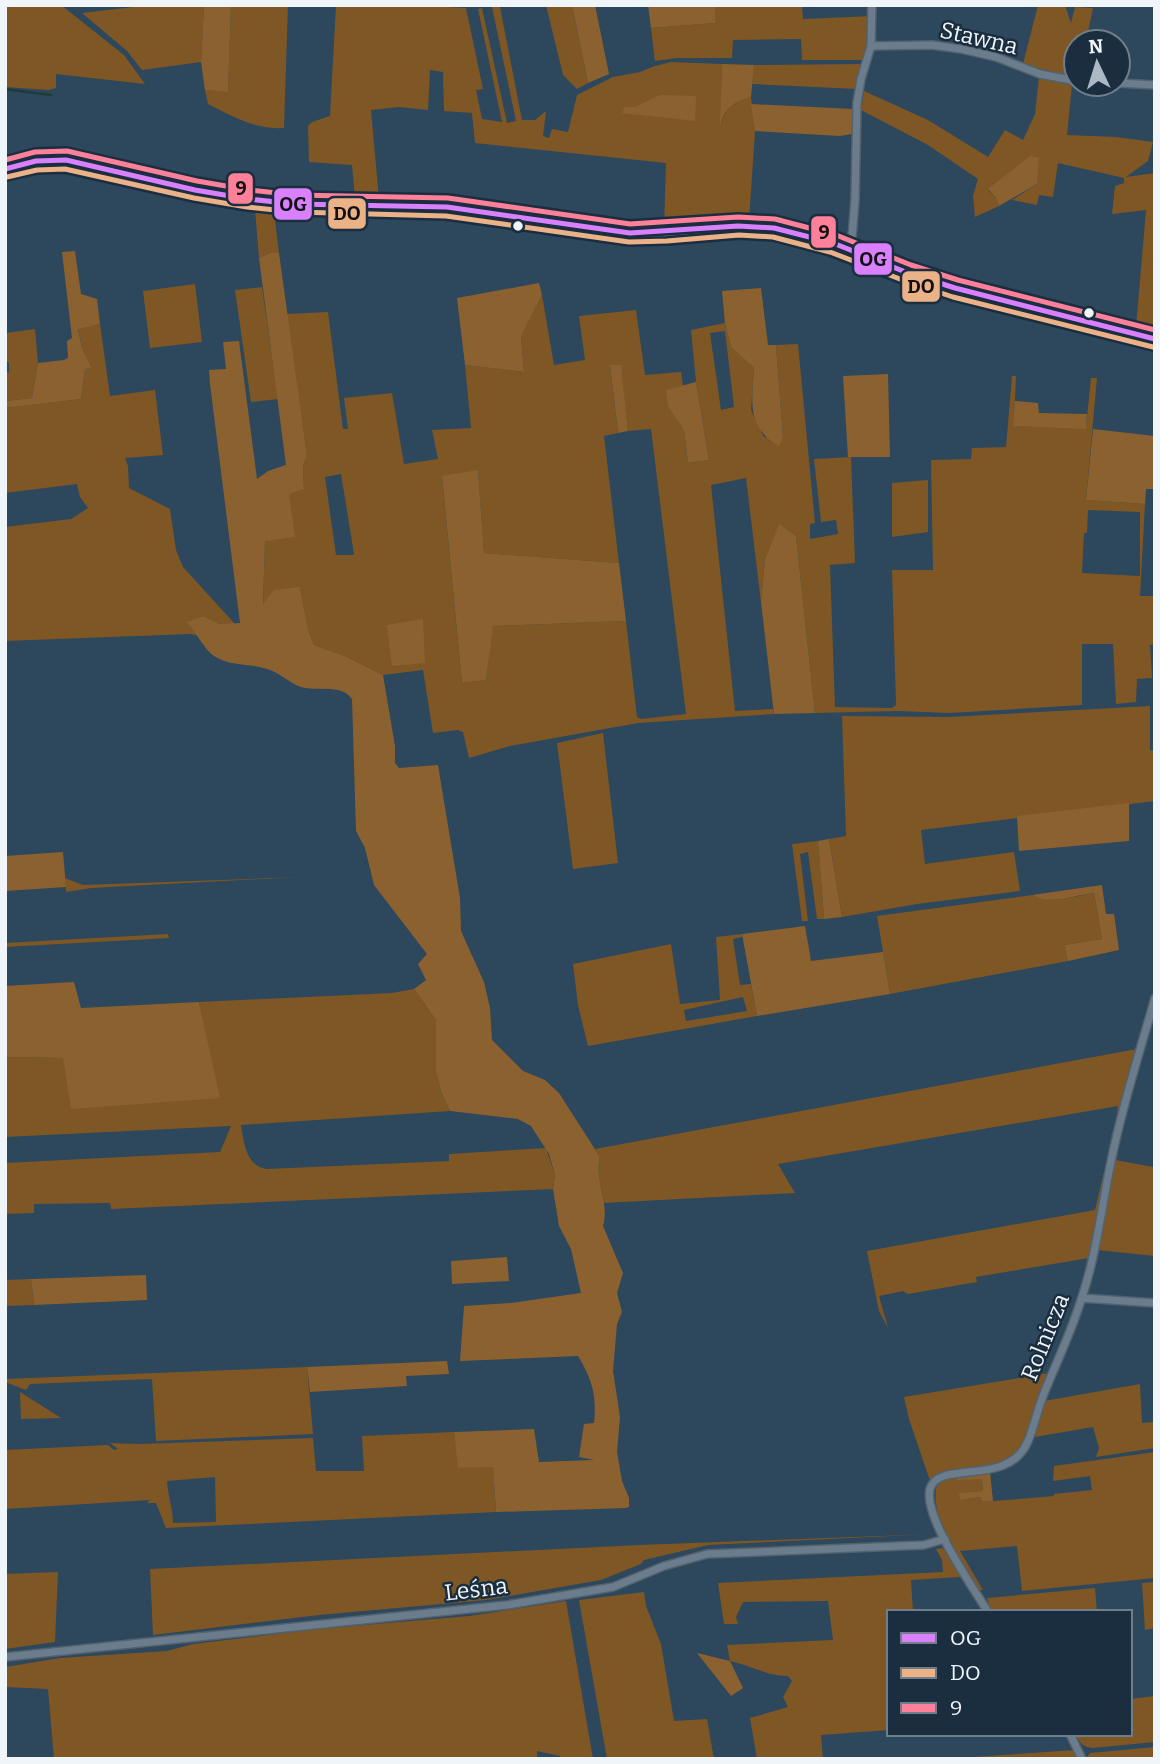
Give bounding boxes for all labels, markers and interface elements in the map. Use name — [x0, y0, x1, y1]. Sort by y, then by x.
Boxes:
street label: Stawna — [937, 15, 1021, 61]
north arrow — [1062, 28, 1132, 98]
text: N — [1088, 35, 1104, 59]
line badge: 9 — [227, 172, 254, 205]
text: 9 — [235, 177, 247, 200]
line badge: OG — [273, 187, 313, 221]
text: OG — [279, 193, 307, 216]
line badge: DO — [327, 197, 367, 230]
text: DO — [333, 202, 361, 225]
line badge: 9 — [810, 215, 837, 249]
unlabelled marker — [511, 219, 525, 233]
text: 9 — [818, 221, 830, 244]
line badge: OG — [853, 242, 893, 276]
text: OG — [859, 248, 887, 271]
line badge: DO — [901, 270, 941, 303]
text: DO — [907, 275, 935, 298]
unlabelled marker — [1082, 306, 1096, 320]
street label: Rolnicza — [1015, 1289, 1075, 1385]
street label: Leśna — [443, 1571, 510, 1607]
legend — [887, 1610, 1132, 1736]
text: OG — [950, 1625, 981, 1651]
text: DO — [950, 1660, 981, 1686]
text: 9 — [950, 1695, 962, 1721]

